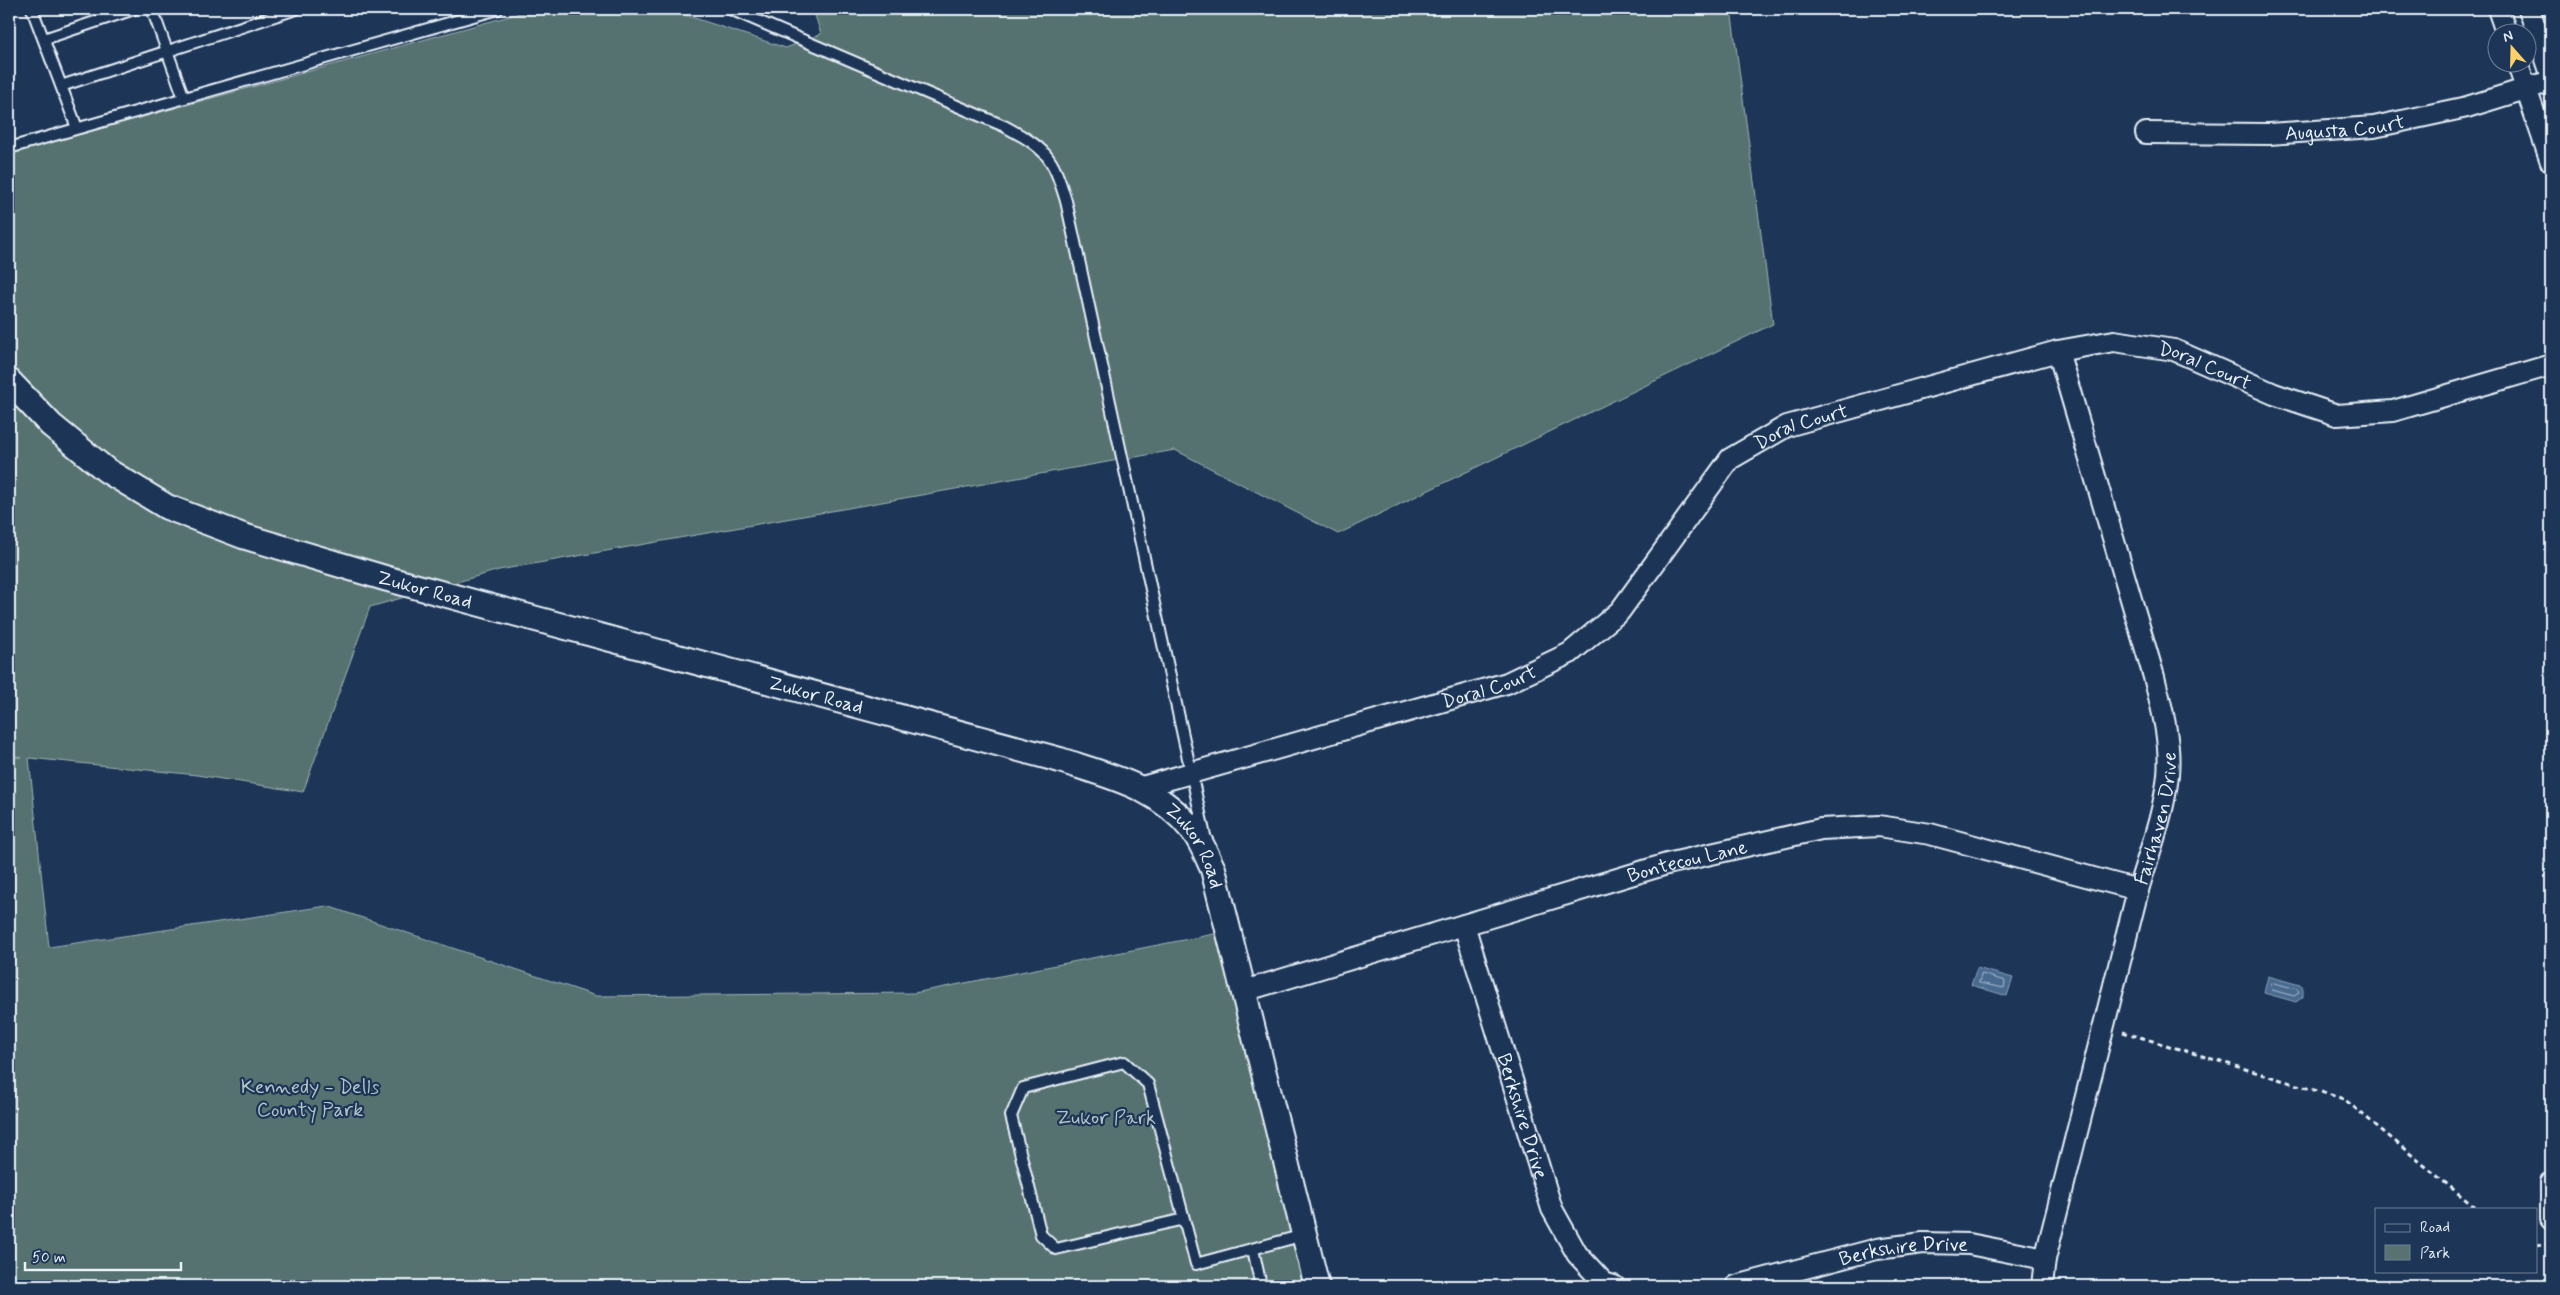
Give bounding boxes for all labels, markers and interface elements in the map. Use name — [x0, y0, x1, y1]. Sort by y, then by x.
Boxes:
north arrow — [2488, 22, 2538, 72]
text: N — [2500, 27, 2515, 47]
street label: Augusta Court — [2284, 109, 2408, 148]
street label: Doral Court — [2157, 336, 2255, 397]
street label: Doral Court — [1750, 398, 1851, 457]
street label: Zukor Road — [374, 564, 475, 616]
street label: Doral Court — [1439, 659, 1541, 716]
street label: Zukor Road — [765, 670, 866, 721]
street label: Fairhaven Drive — [2128, 751, 2184, 888]
street label: Zukor Road — [1158, 797, 1229, 892]
street label: Bontecou Lane — [1624, 834, 1750, 890]
street label: Berkshire Drive — [1490, 1050, 1554, 1183]
park label: Kennedy - Dells County Park — [241, 1074, 380, 1124]
park label: Zukor Park — [1056, 1105, 1156, 1132]
legend — [2375, 1208, 2538, 1272]
text: Road — [2420, 1218, 2450, 1238]
street label: Berkshire Drive — [1836, 1231, 1969, 1273]
scale bar — [25, 1240, 181, 1272]
text: Park — [2420, 1244, 2450, 1264]
text: 50 m — [32, 1248, 66, 1268]

